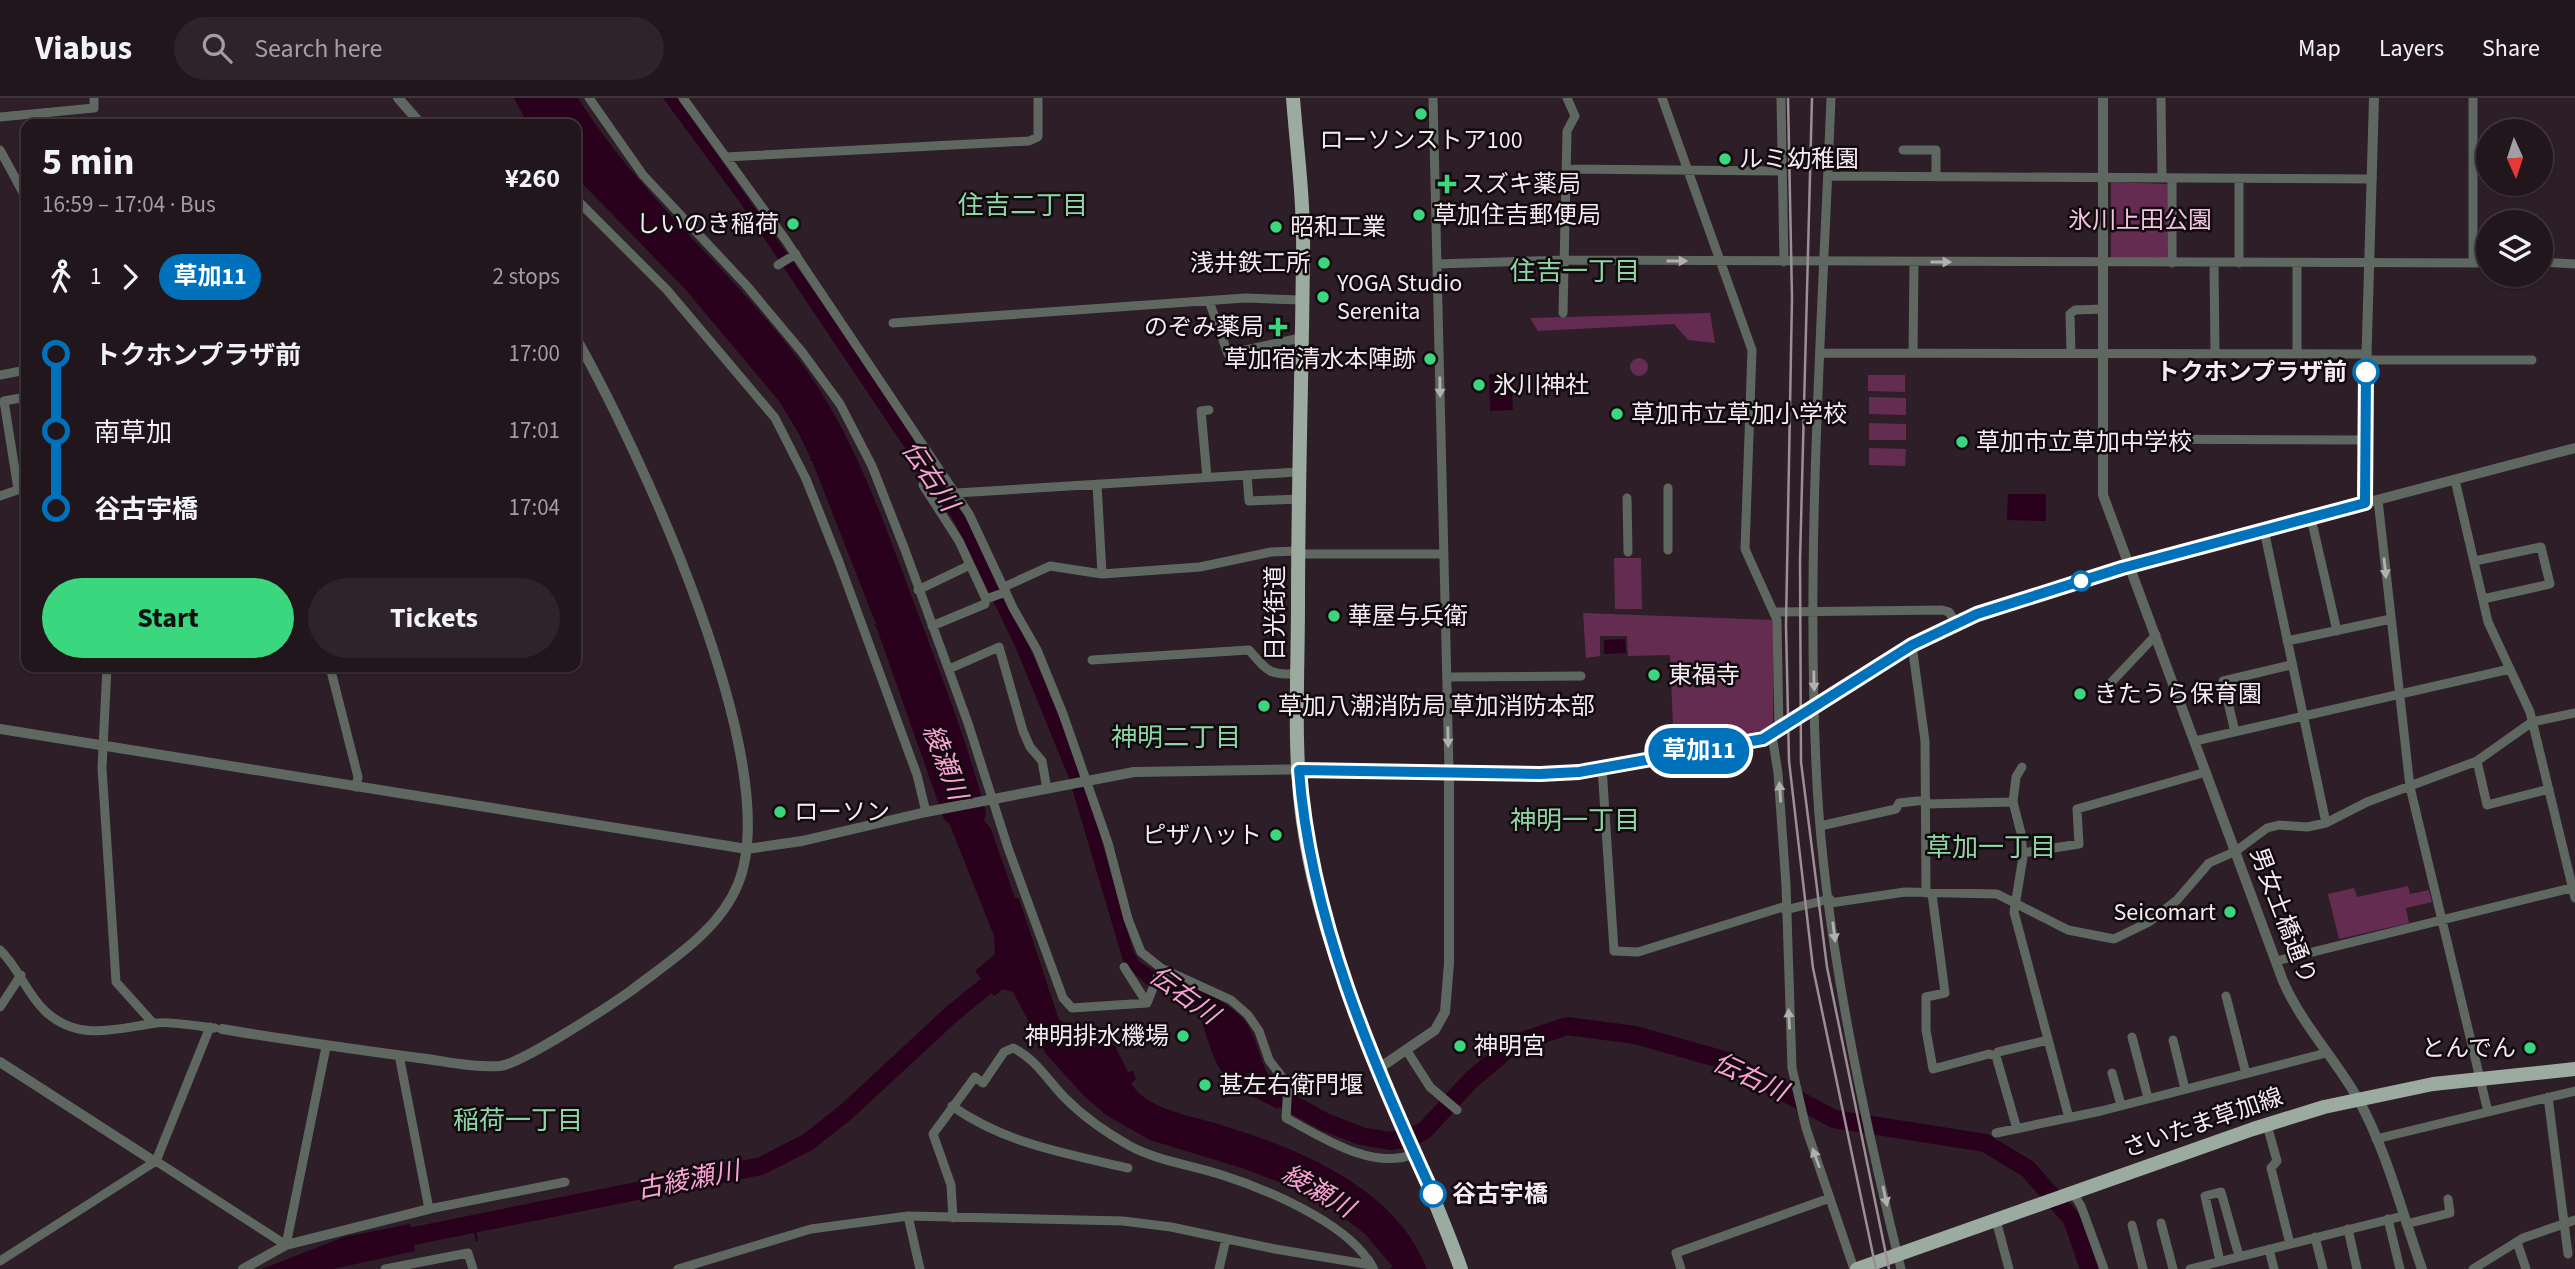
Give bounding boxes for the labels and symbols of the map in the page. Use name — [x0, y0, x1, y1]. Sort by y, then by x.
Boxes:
marker: ローソンストア100 — [1413, 106, 1429, 122]
north arrow — [2476, 119, 2553, 196]
place label: ローソンストア100 — [1319, 123, 1523, 158]
place label: ルミ幼稚園 — [1739, 142, 1859, 177]
marker: ルミ幼稚園 — [1717, 151, 1733, 167]
place label: スズキ薬局 — [1461, 167, 1581, 202]
marker: スズキ薬局 — [1439, 176, 1455, 192]
district label: 住吉二丁目 — [958, 187, 1088, 224]
place label: 草加住吉郵便局 — [1433, 198, 1601, 233]
park label: 氷川上田公園 — [2068, 203, 2212, 238]
place label: しいのき稲荷 — [636, 207, 779, 242]
marker: 草加住吉郵便局 — [1411, 207, 1427, 223]
place label: 昭和工業 — [1290, 210, 1386, 245]
marker: しいのき稲荷 — [785, 216, 801, 232]
marker: 昭和工業 — [1268, 219, 1284, 235]
place label: 浅井鉄工所 — [1190, 246, 1310, 281]
district label: 住吉一丁目 — [1510, 253, 1640, 290]
marker: 浅井鉄工所 — [1316, 255, 1332, 271]
one-way arrow — [1666, 255, 1688, 267]
one-way arrow — [1930, 256, 1952, 268]
place label: YOGA Studio Serenita — [1336, 266, 1462, 329]
marker: YOGA Studio Serenita — [1315, 289, 1331, 305]
place label: のぞみ薬局 — [1144, 310, 1264, 345]
marker: のぞみ薬局 — [1270, 319, 1286, 335]
place label: 草加宿清水本陣跡 — [1224, 342, 1416, 377]
marker: 草加宿清水本陣跡 — [1422, 351, 1438, 367]
place label: トクホンプラザ前 — [2156, 355, 2347, 390]
marker: トクホンプラザ前 — [2353, 359, 2379, 385]
place label: 氷川神社 — [1493, 368, 1589, 403]
one-way arrow — [1434, 376, 1446, 398]
marker: 氷川神社 — [1471, 377, 1487, 393]
place label: 草加市立草加小学校 — [1631, 397, 1847, 432]
marker: 草加市立草加小学校 — [1609, 406, 1625, 422]
place label: 草加市立草加中学校 — [1976, 425, 2192, 460]
water label: 伝右川 — [893, 433, 969, 521]
marker: 草加市立草加中学校 — [1954, 434, 1970, 450]
one-way arrow — [2380, 557, 2391, 579]
street label: 日光街道 — [1258, 565, 1293, 661]
unlabelled marker — [2071, 571, 2091, 591]
place label: 華屋与兵衛 — [1348, 599, 1468, 634]
marker: 華屋与兵衛 — [1326, 608, 1342, 624]
place label: 東福寺 — [1668, 658, 1740, 693]
marker: 東福寺 — [1646, 667, 1662, 683]
one-way arrow — [1808, 670, 1820, 692]
place label: きたうら保育園 — [2094, 677, 2262, 712]
marker: きたうら保育園 — [2072, 686, 2088, 702]
place label: 草加八潮消防局 草加消防本部 — [1278, 689, 1595, 724]
marker: 草加八潮消防局 草加消防本部 — [1256, 698, 1272, 714]
water label: 綾瀬川 — [914, 719, 977, 808]
district label: 神明二丁目 — [1111, 719, 1241, 756]
one-way arrow — [1443, 726, 1454, 748]
line badge: 草加11 — [1650, 728, 1748, 774]
one-way arrow — [1774, 780, 1785, 802]
place label: ローソン — [794, 795, 890, 830]
district label: 神明一丁目 — [1510, 802, 1640, 839]
marker: ローソン — [772, 804, 788, 820]
place label: ピザハット — [1142, 818, 1262, 853]
marker: ピザハット — [1268, 827, 1284, 843]
district label: 草加一丁目 — [1926, 829, 2056, 866]
street label: 男女土橋通り — [2241, 843, 2325, 989]
place label: Seicomart — [2113, 895, 2216, 930]
marker: Seicomart — [2222, 904, 2238, 920]
one-way arrow — [1828, 921, 1839, 943]
water label: 伝右川 — [1142, 957, 1229, 1035]
one-way arrow — [1783, 1008, 1794, 1030]
place label: 神明排水機場 — [1025, 1019, 1169, 1054]
marker: 神明排水機場 — [1175, 1028, 1191, 1044]
place label: 神明宮 — [1474, 1029, 1546, 1064]
place label: とんでん — [2421, 1031, 2516, 1066]
marker: 神明宮 — [1452, 1038, 1468, 1054]
marker: とんでん — [2522, 1040, 2538, 1056]
water label: 伝右川 — [1707, 1044, 1796, 1112]
place label: 甚左右衛門堰 — [1219, 1068, 1363, 1103]
marker: 甚左右衛門堰 — [1197, 1077, 1213, 1093]
street label: さいたま草加線 — [2118, 1079, 2288, 1167]
district label: 稲荷一丁目 — [453, 1102, 583, 1139]
one-way arrow — [1810, 1148, 1821, 1169]
water label: 古綾瀬川 — [633, 1151, 746, 1208]
water label: 綾瀬川 — [1275, 1155, 1364, 1228]
place label: 谷古宇橋 — [1452, 1177, 1548, 1212]
marker: 谷古宇橋 — [1420, 1181, 1446, 1207]
one-way arrow — [1879, 1185, 1890, 1207]

